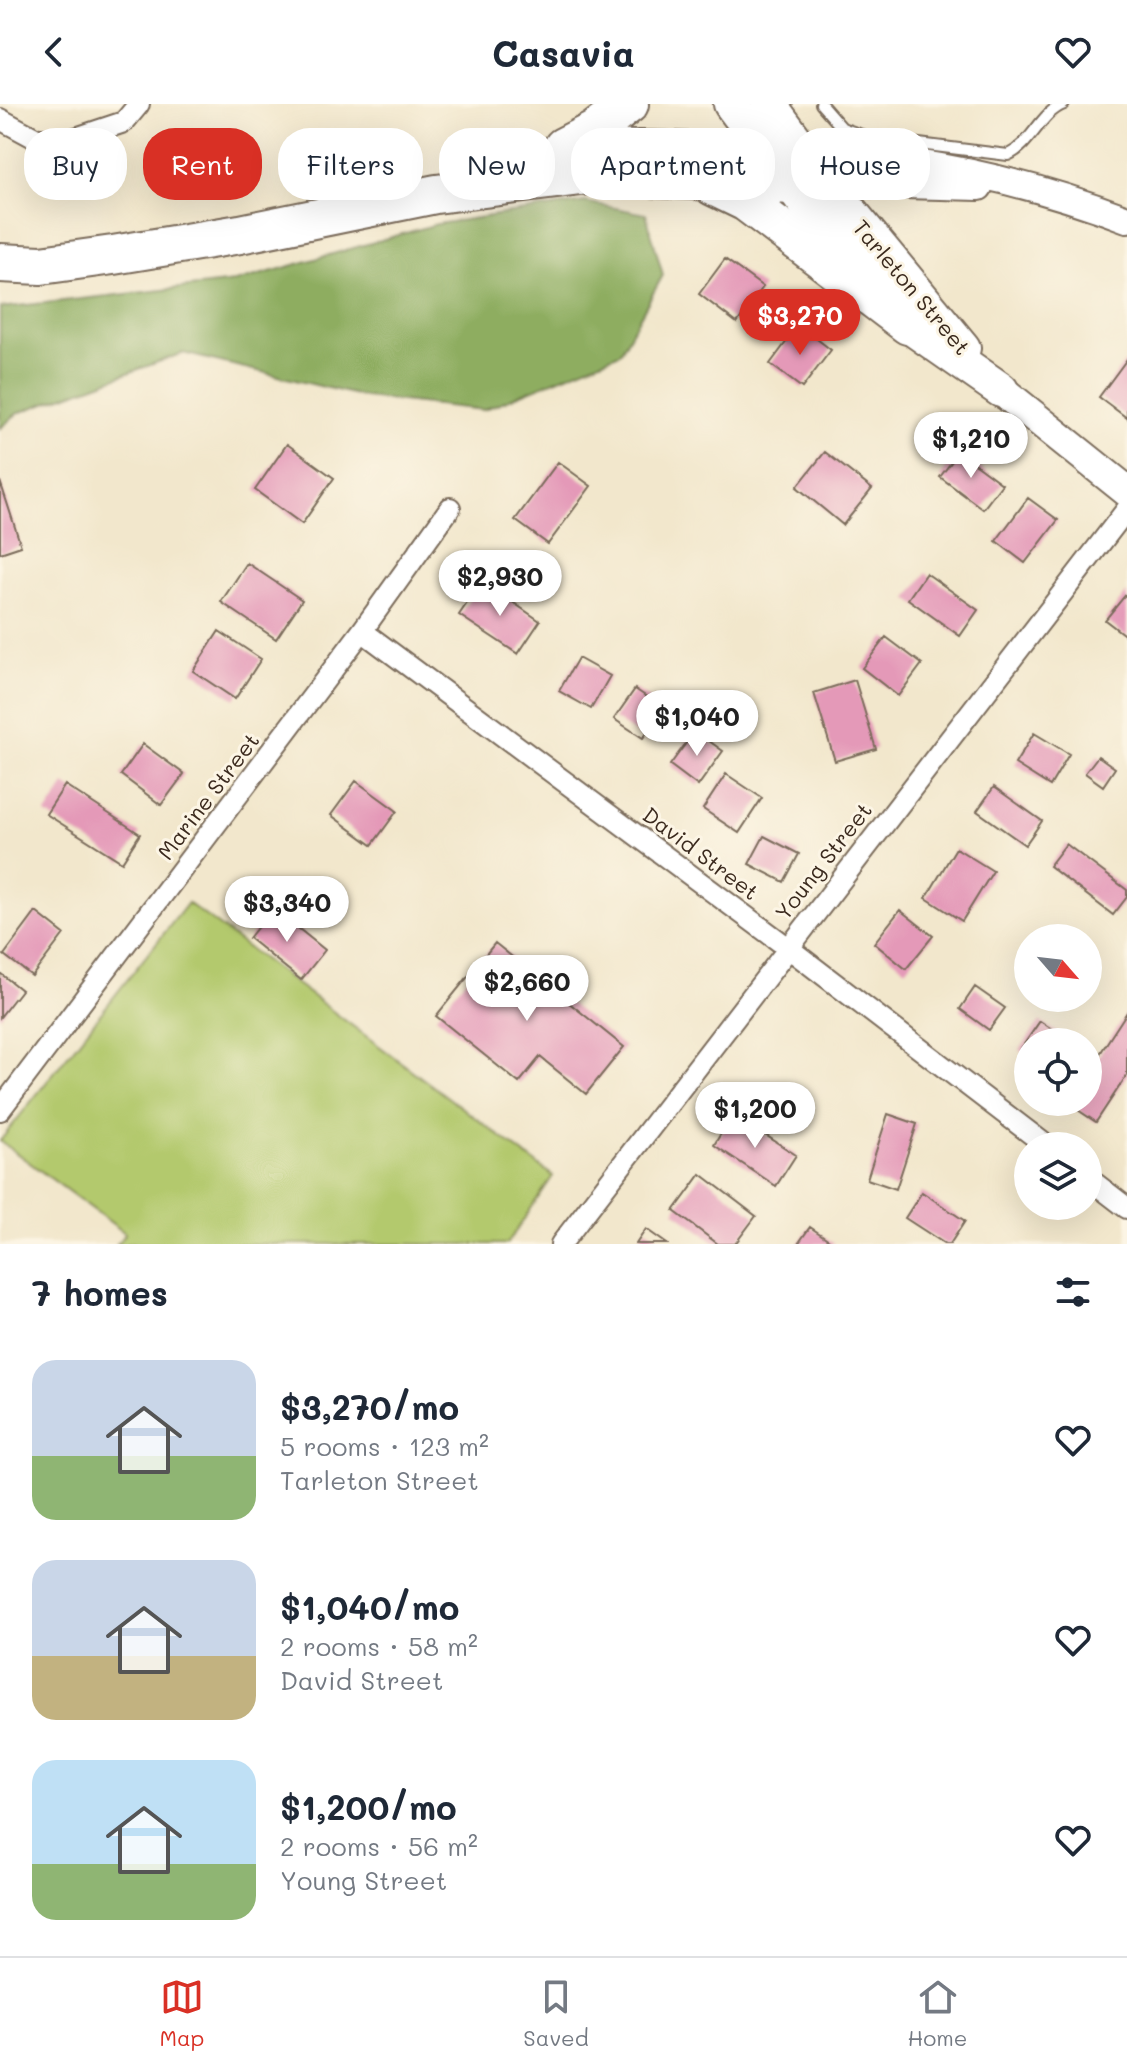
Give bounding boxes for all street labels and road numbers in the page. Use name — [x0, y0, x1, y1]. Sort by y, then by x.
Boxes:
street label: Tarleton Street — [847, 213, 977, 361]
street label: Marine Street — [151, 727, 265, 865]
street label: Young Street — [768, 796, 878, 926]
street label: David Street — [637, 800, 765, 906]

